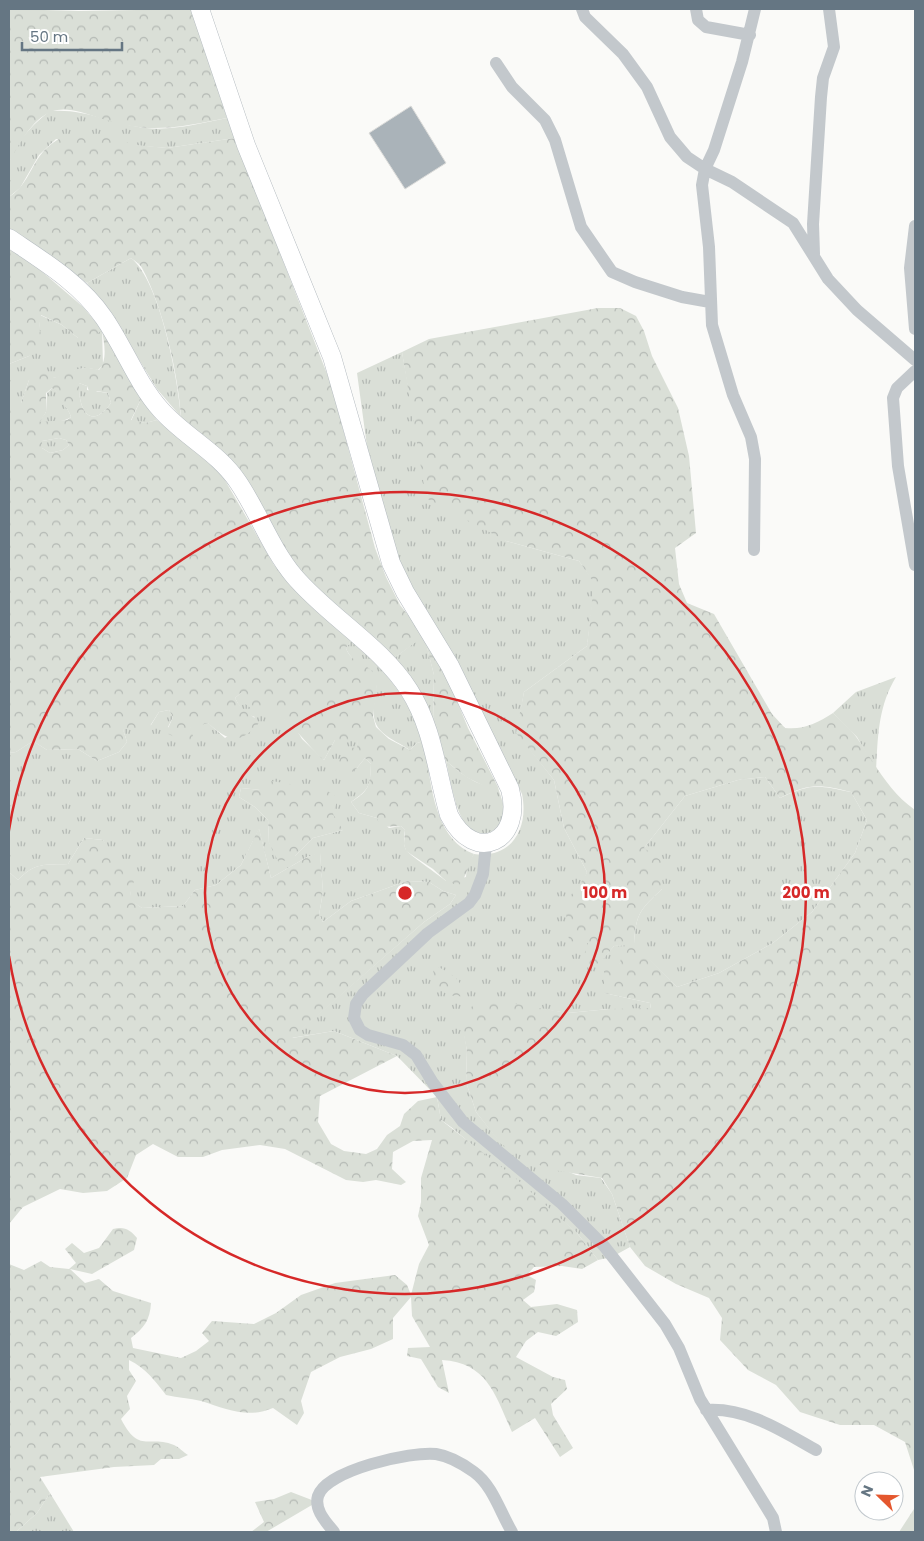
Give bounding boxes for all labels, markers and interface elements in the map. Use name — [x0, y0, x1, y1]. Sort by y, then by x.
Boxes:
scale bar — [22, 20, 122, 52]
text: 50 m — [30, 26, 68, 47]
text: 100 m — [583, 882, 627, 903]
text: 200 m — [782, 882, 830, 903]
centre of rings — [396, 884, 414, 902]
north arrow — [854, 1471, 904, 1521]
text: N — [856, 1482, 878, 1500]

